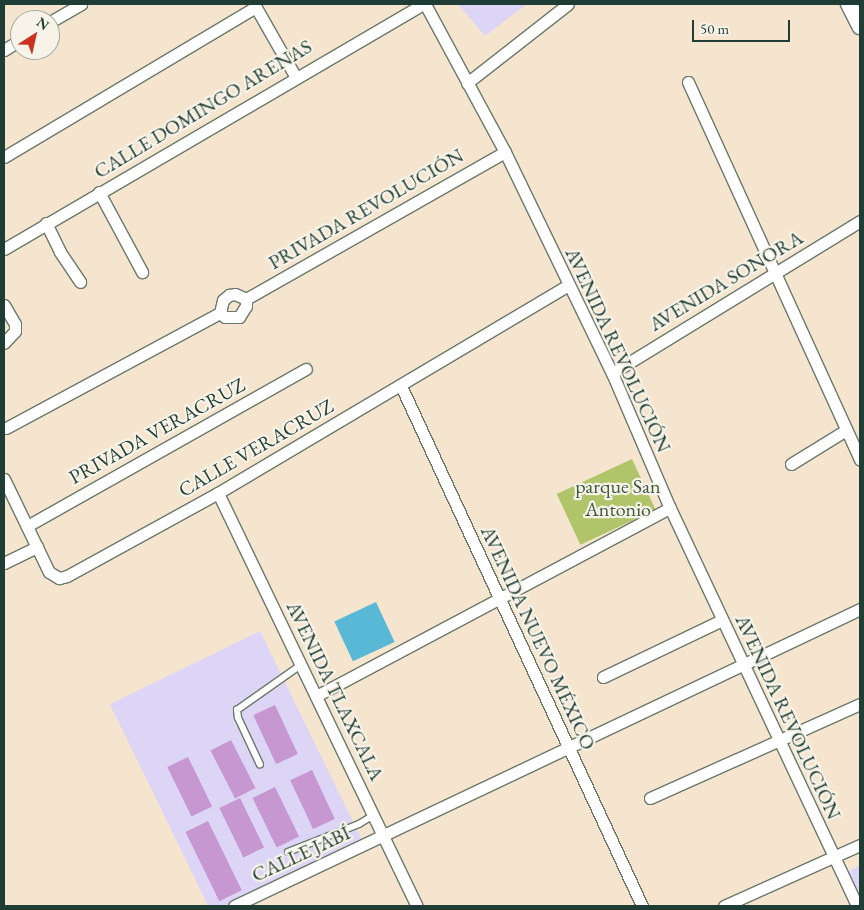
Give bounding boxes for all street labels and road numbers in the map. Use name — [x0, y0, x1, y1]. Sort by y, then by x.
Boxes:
street label: CALLE DOMINGO ARENAS — [90, 34, 316, 184]
street label: PRIVADA REVOLUCIÓN — [264, 143, 468, 275]
street label: AVENIDA SONORA — [645, 226, 807, 336]
street label: AVENIDA REVOLUCIÓN — [560, 244, 676, 456]
street label: PRIVADA VERACRUZ — [65, 373, 249, 489]
street label: CALLE VERACRUZ — [174, 394, 338, 502]
street label: AVENIDA NUEVO MÉXICO — [476, 522, 600, 754]
street label: AVENIDA TLAXCALA — [281, 597, 389, 785]
street label: AVENIDA REVOLUCIÓN — [730, 611, 846, 823]
street label: CALLE JABÍ — [248, 821, 354, 887]

